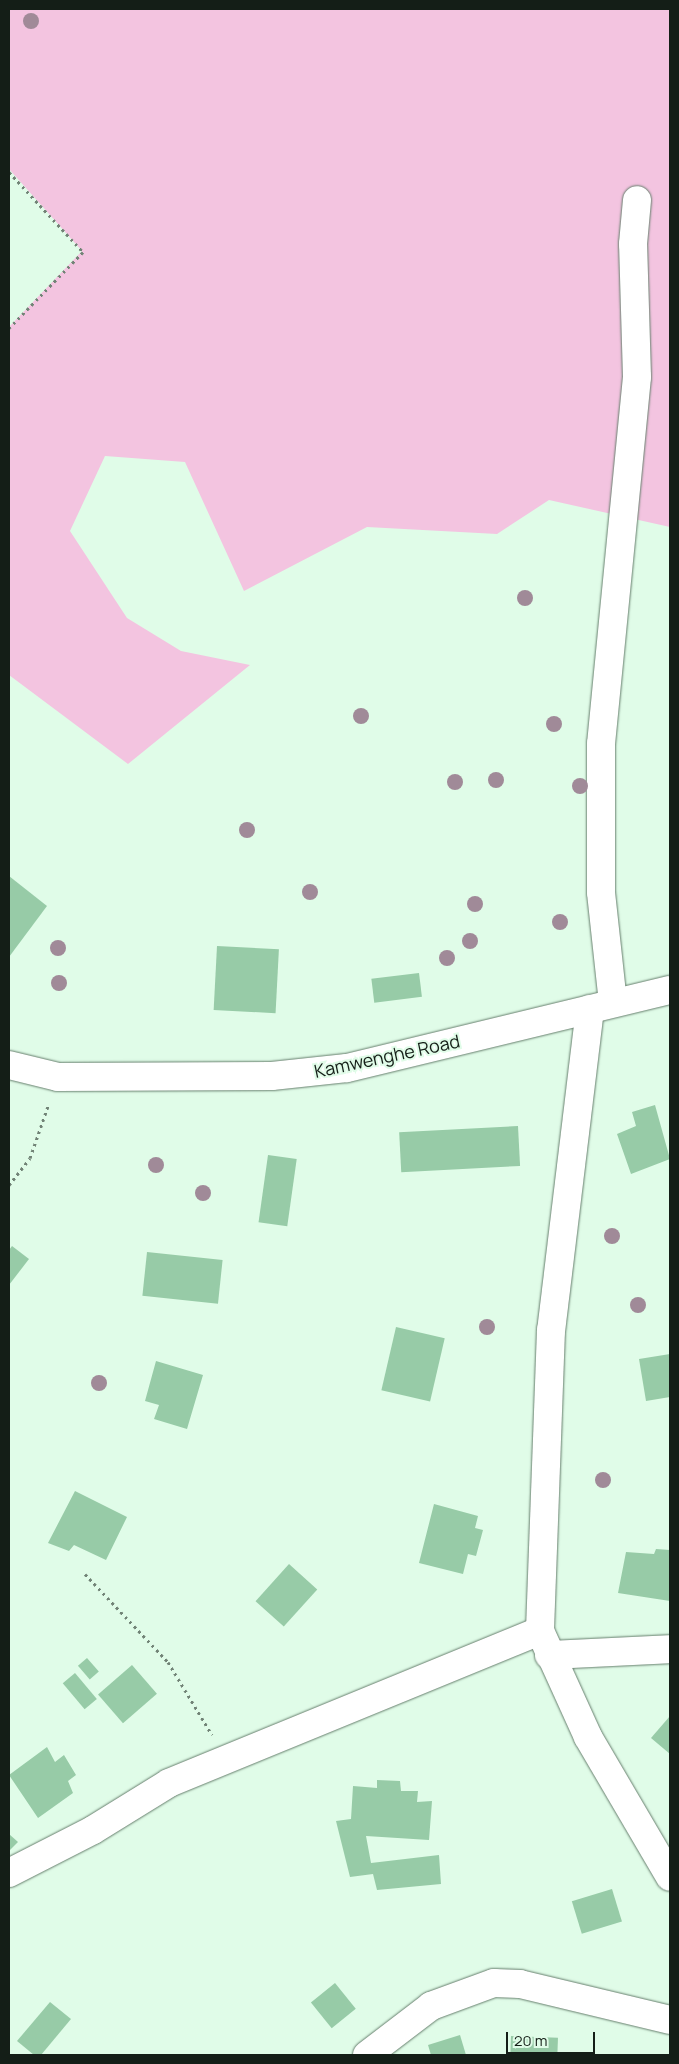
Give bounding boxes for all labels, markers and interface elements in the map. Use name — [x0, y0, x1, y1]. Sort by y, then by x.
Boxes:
street label: Kamwenghe Road — [312, 1030, 462, 1082]
scale bar — [509, 2022, 598, 2054]
text: 20 m — [514, 2030, 547, 2051]

